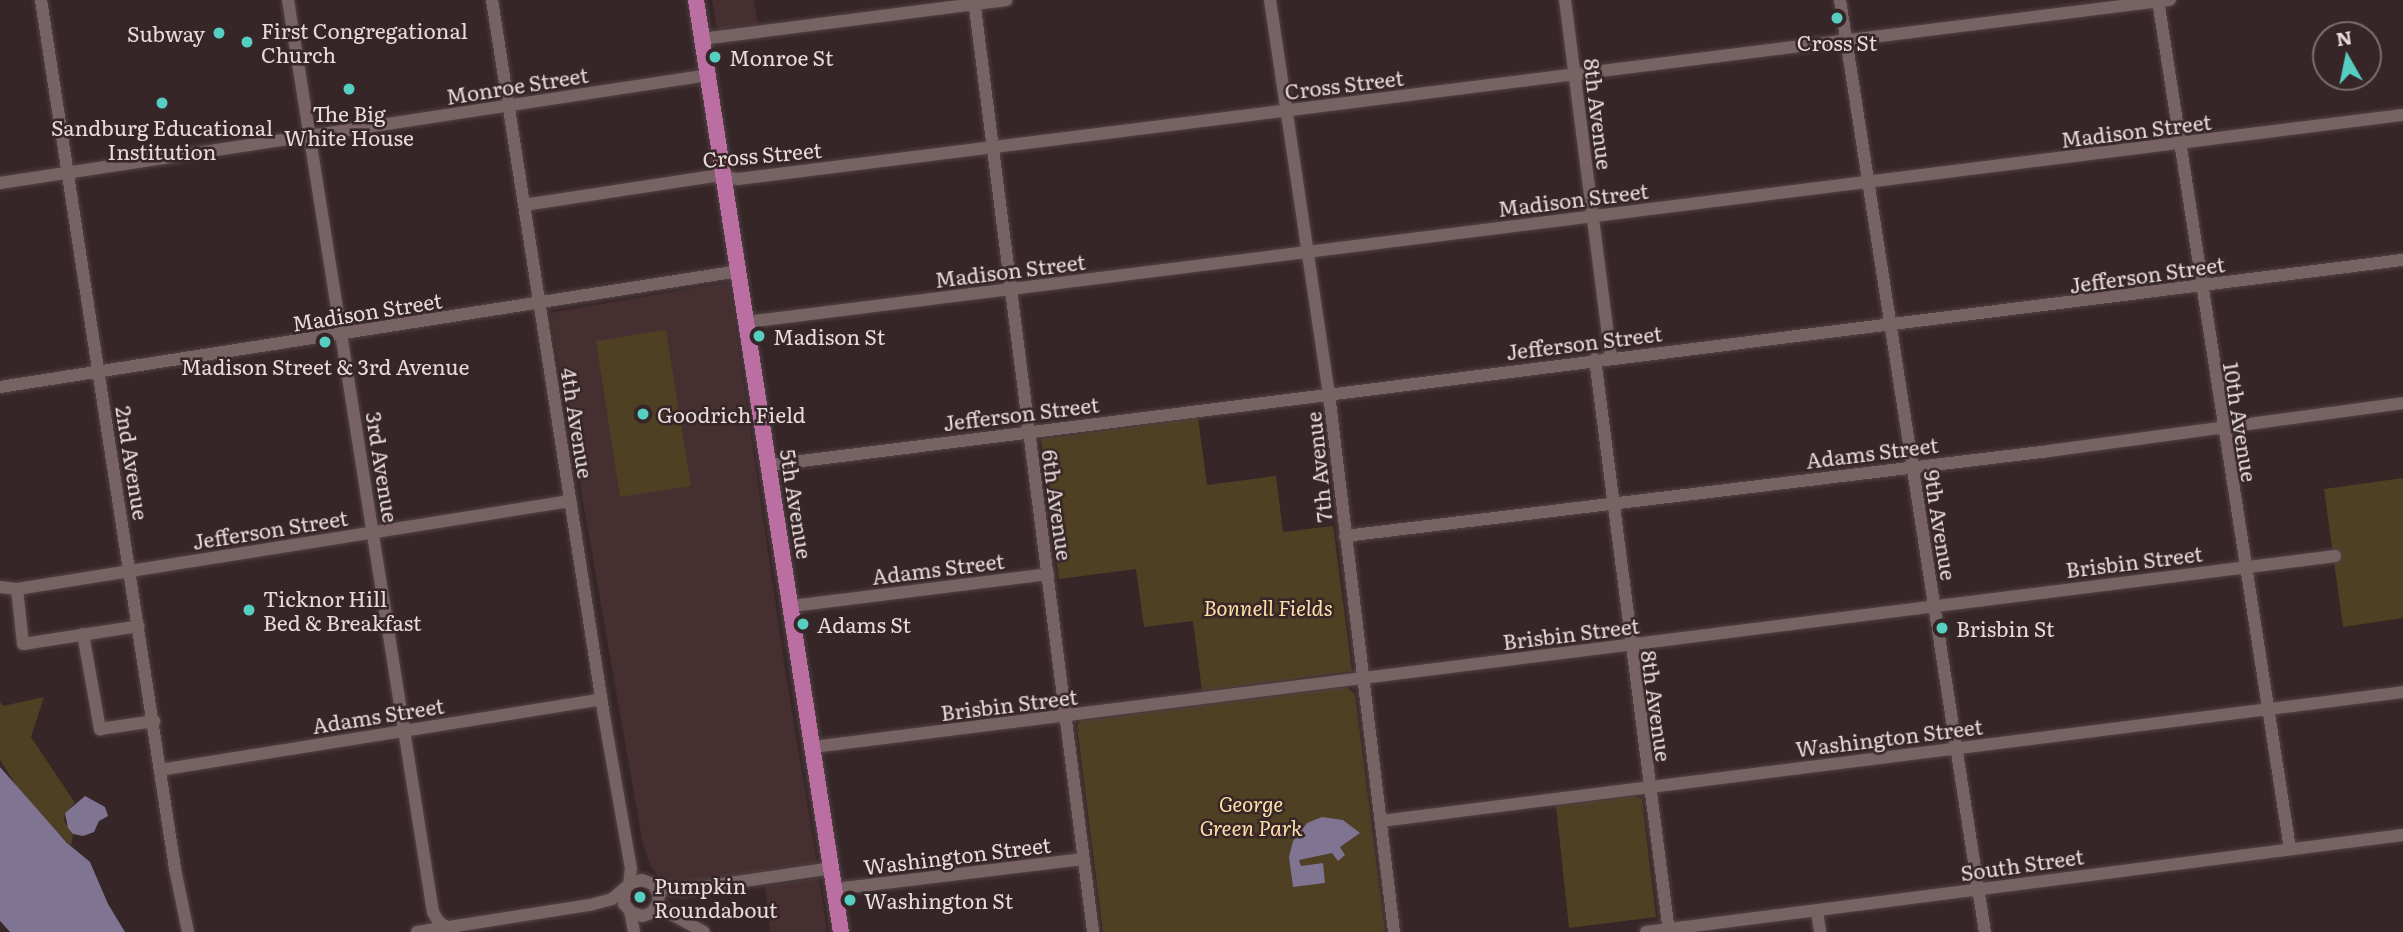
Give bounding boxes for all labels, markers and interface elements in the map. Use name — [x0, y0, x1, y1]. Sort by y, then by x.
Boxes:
marker: Cross St — [1829, 10, 1845, 26]
place label: First Congregational Church — [261, 17, 468, 67]
place label: Subway — [127, 20, 205, 46]
north arrow — [2312, 21, 2382, 91]
text: N — [2334, 22, 2354, 52]
marker: Subway — [211, 25, 227, 41]
place label: Cross St — [1797, 29, 1877, 55]
marker: First Congregational Church — [239, 34, 255, 50]
place label: Monroe St — [729, 44, 833, 70]
marker: Monroe St — [707, 49, 723, 65]
street label: 8th Avenue — [1580, 57, 1618, 171]
street label: Monroe Street — [444, 61, 590, 109]
street label: Cross Street — [1283, 64, 1405, 104]
marker: The Big White House — [341, 81, 357, 97]
marker: Sandburg Educational Institution — [154, 95, 170, 111]
place label: The Big White House — [284, 100, 414, 150]
street label: Madison Street — [2059, 108, 2213, 152]
place label: Sandburg Educational Institution — [51, 114, 273, 164]
street label: Cross Street — [701, 136, 823, 172]
street label: Madison Street — [1496, 177, 1650, 221]
street label: Madison Street — [933, 248, 1087, 292]
street label: Jefferson Street — [2068, 251, 2226, 297]
street label: Madison Street — [290, 287, 444, 335]
street label: Jefferson Street — [1505, 320, 1663, 364]
place label: Madison St — [773, 323, 885, 349]
marker: Madison St — [751, 328, 767, 344]
marker: Madison Street & 3rd Avenue — [317, 334, 333, 350]
place label: Madison Street & 3rd Avenue — [181, 353, 469, 379]
street label: 10th Avenue — [2219, 360, 2263, 484]
street label: 4th Avenue — [557, 366, 599, 480]
street label: Jefferson Street — [942, 391, 1100, 435]
place label: Goodrich Field — [657, 401, 806, 427]
street label: 2nd Avenue — [112, 404, 154, 522]
marker: Goodrich Field — [635, 406, 651, 422]
street label: 3rd Avenue — [362, 410, 404, 524]
street label: 7th Avenue — [1300, 411, 1336, 523]
street label: Adams Street — [1804, 431, 1940, 473]
street label: 5th Avenue — [776, 447, 818, 561]
street label: 6th Avenue — [1038, 448, 1078, 562]
street label: 9th Avenue — [1920, 468, 1962, 582]
street label: Jefferson Street — [190, 504, 350, 554]
street label: Brisbin Street — [2064, 540, 2204, 582]
street label: Adams Street — [870, 547, 1006, 589]
place label: Ticknor Hill Bed & Breakfast — [263, 585, 421, 635]
park label: Bonnell Fields — [1203, 594, 1333, 620]
marker: Ticknor Hill Bed & Breakfast — [241, 602, 257, 618]
place label: Adams St — [817, 611, 911, 637]
street label: Brisbin Street — [1501, 612, 1641, 654]
place label: Brisbin St — [1956, 615, 2055, 641]
marker: Adams St — [795, 616, 811, 632]
marker: Brisbin St — [1934, 620, 1950, 636]
street label: 8th Avenue — [1637, 649, 1677, 763]
street label: Brisbin Street — [939, 683, 1079, 725]
street label: Adams Street — [310, 692, 446, 738]
street label: Washington Street — [1794, 713, 1984, 761]
park label: George Green Park — [1199, 790, 1303, 840]
street label: Washington Street — [862, 831, 1052, 879]
street label: South Street — [1959, 843, 2085, 885]
place label: Pumpkin Roundabout — [654, 872, 778, 922]
place label: Washington St — [864, 887, 1013, 913]
marker: Pumpkin Roundabout — [632, 889, 648, 905]
marker: Washington St — [842, 892, 858, 908]

